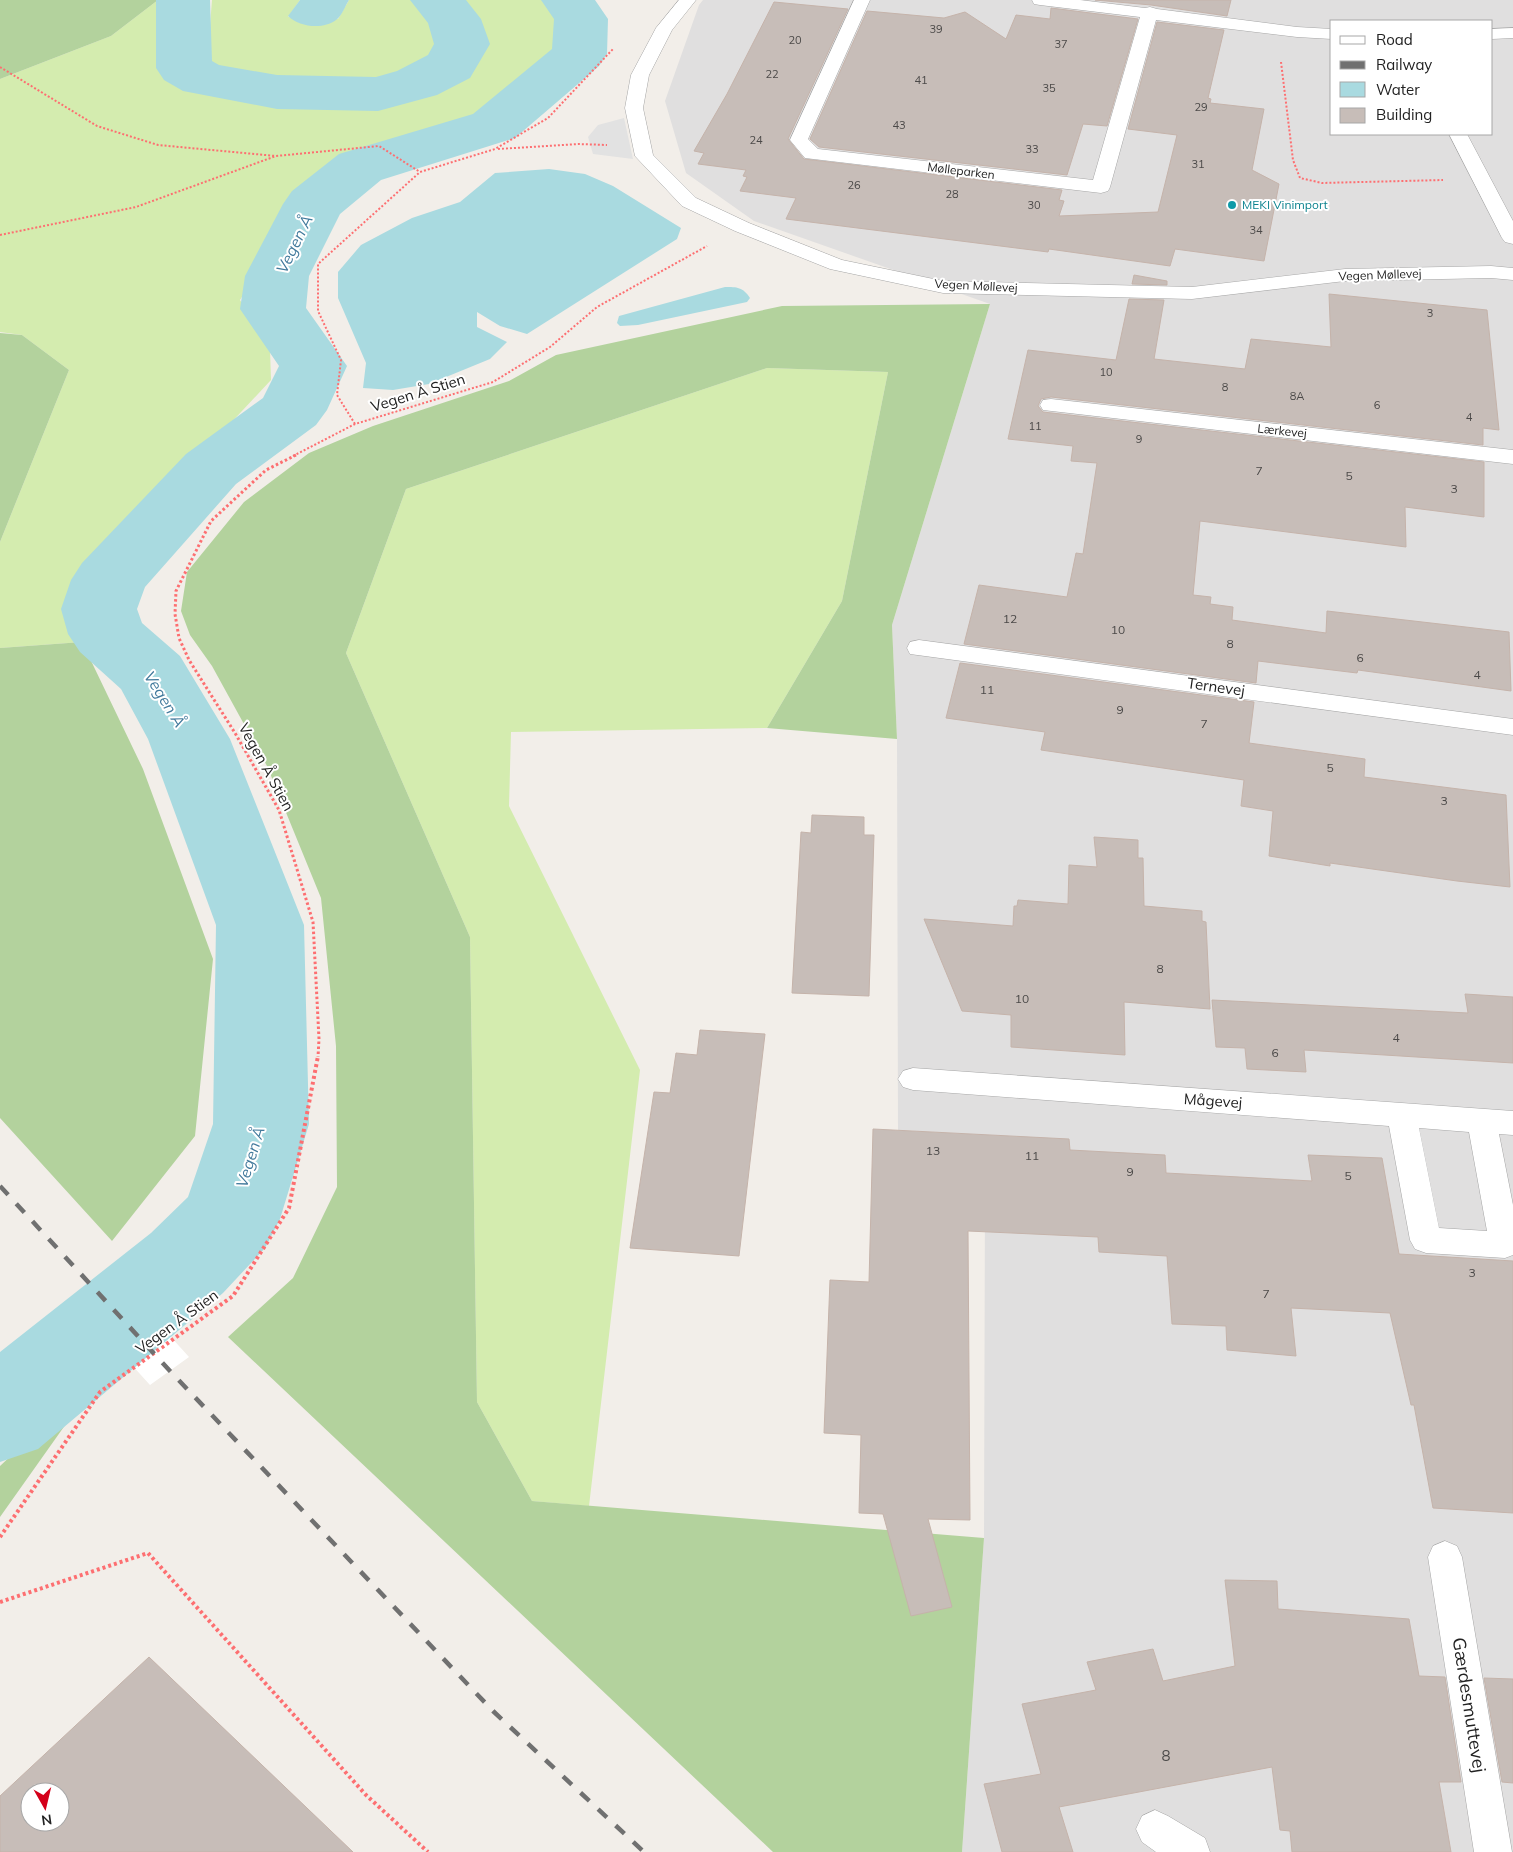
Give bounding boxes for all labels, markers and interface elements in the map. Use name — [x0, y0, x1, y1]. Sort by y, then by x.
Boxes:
legend — [1330, 20, 1493, 135]
house number: 39 — [929, 22, 943, 36]
text: Road — [1376, 30, 1413, 49]
house number: 20 — [788, 33, 802, 47]
house number: 37 — [1054, 37, 1068, 51]
text: Railway — [1376, 55, 1432, 74]
house number: 22 — [765, 67, 779, 81]
house number: 41 — [914, 73, 928, 87]
text: Water — [1376, 80, 1420, 99]
house number: 35 — [1042, 81, 1056, 95]
house number: 29 — [1194, 100, 1208, 114]
text: Building — [1376, 105, 1432, 124]
house number: 43 — [892, 118, 906, 132]
house number: 24 — [749, 133, 763, 147]
house number: 33 — [1025, 142, 1039, 156]
house number: 31 — [1191, 157, 1205, 171]
street label: Mølleparken — [927, 159, 996, 182]
house number: 26 — [847, 178, 861, 192]
house number: 28 — [945, 187, 959, 201]
place label: MEKI Vinimport — [1242, 197, 1328, 212]
house number: 30 — [1027, 198, 1041, 212]
marker: MEKI Vinimport — [1226, 199, 1238, 211]
water label: Vegen Å — [271, 211, 317, 277]
house number: 34 — [1249, 223, 1263, 237]
street label: Vegen Møllevej — [1338, 266, 1422, 283]
street label: Vegen Møllevej — [934, 276, 1018, 295]
house number: 3 — [1427, 306, 1433, 320]
house number: 10 — [1099, 365, 1113, 379]
street label: Vegen Å Stien — [368, 368, 467, 416]
house number: 8 — [1222, 380, 1229, 394]
house number: 8A — [1290, 389, 1304, 403]
house number: 6 — [1374, 398, 1381, 412]
house number: 4 — [1466, 410, 1473, 424]
house number: 11 — [1028, 419, 1042, 433]
street label: Lærkevej — [1257, 420, 1308, 441]
house number: 9 — [1136, 432, 1142, 446]
house number: 7 — [1255, 463, 1263, 478]
house number: 5 — [1345, 468, 1353, 483]
house number: 3 — [1450, 481, 1458, 496]
house number: 12 — [1003, 611, 1017, 626]
house number: 10 — [1111, 622, 1125, 637]
house number: 8 — [1226, 636, 1234, 651]
house number: 6 — [1356, 650, 1364, 665]
water label: Vegen Å — [140, 667, 190, 731]
house number: 4 — [1473, 667, 1481, 682]
street label: Ternevej — [1186, 673, 1246, 700]
house number: 11 — [980, 682, 994, 697]
house number: 9 — [1116, 702, 1124, 717]
house number: 7 — [1200, 716, 1208, 731]
street label: Vegen Å Stien — [234, 719, 299, 814]
house number: 5 — [1326, 760, 1334, 775]
house number: 3 — [1440, 793, 1448, 808]
house number: 8 — [1156, 961, 1164, 976]
house number: 10 — [1015, 991, 1029, 1006]
house number: 4 — [1392, 1030, 1400, 1045]
house number: 6 — [1271, 1045, 1279, 1060]
street label: Mågevej — [1183, 1089, 1243, 1112]
water label: Vegen Å — [231, 1124, 269, 1190]
house number: 13 — [926, 1143, 940, 1158]
house number: 11 — [1025, 1148, 1039, 1163]
house number: 9 — [1126, 1164, 1134, 1179]
house number: 5 — [1344, 1168, 1352, 1183]
house number: 3 — [1468, 1265, 1476, 1280]
street label: Vegen Å Stien — [131, 1284, 222, 1358]
house number: 7 — [1262, 1286, 1270, 1301]
street label: Gærdesmuttevej — [1447, 1636, 1492, 1774]
house number: 8 — [1161, 1746, 1171, 1765]
north arrow — [20, 1782, 70, 1832]
text: N — [40, 1810, 53, 1830]

